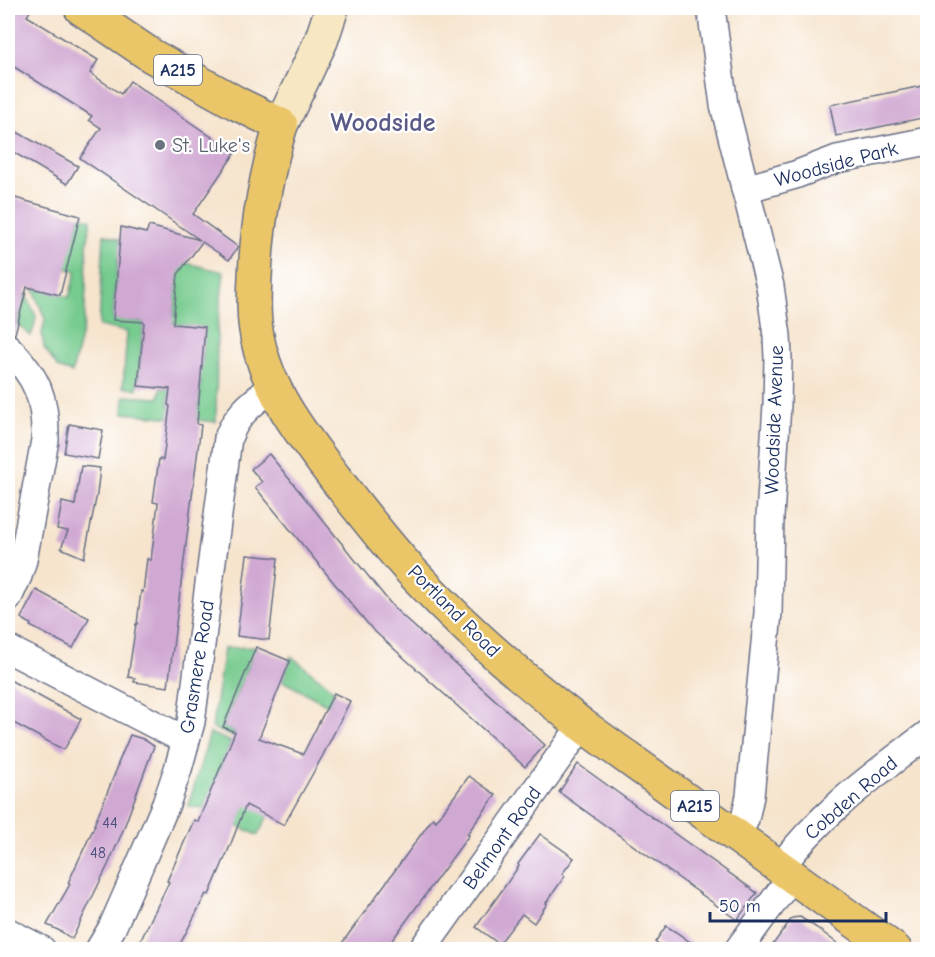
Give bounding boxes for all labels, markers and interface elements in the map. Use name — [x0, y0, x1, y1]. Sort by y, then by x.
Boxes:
road number: A215 — [154, 55, 202, 85]
district label: Woodside — [330, 108, 436, 138]
place label: St. Luke's — [172, 134, 250, 157]
street label: Woodside Park — [772, 136, 901, 192]
marker: St. Luke's — [153, 138, 167, 152]
street label: Woodside Avenue — [760, 345, 788, 495]
street label: Portland Road — [403, 560, 505, 662]
street label: Grasmere Road — [175, 599, 219, 735]
street label: Cobden Road — [800, 752, 902, 844]
street label: Belmont Road — [458, 782, 546, 894]
road number: A215 — [671, 791, 719, 821]
house number: 44 — [102, 814, 118, 832]
house number: 48 — [90, 844, 106, 862]
scale bar — [710, 885, 886, 923]
text: 50 m — [719, 896, 761, 917]

